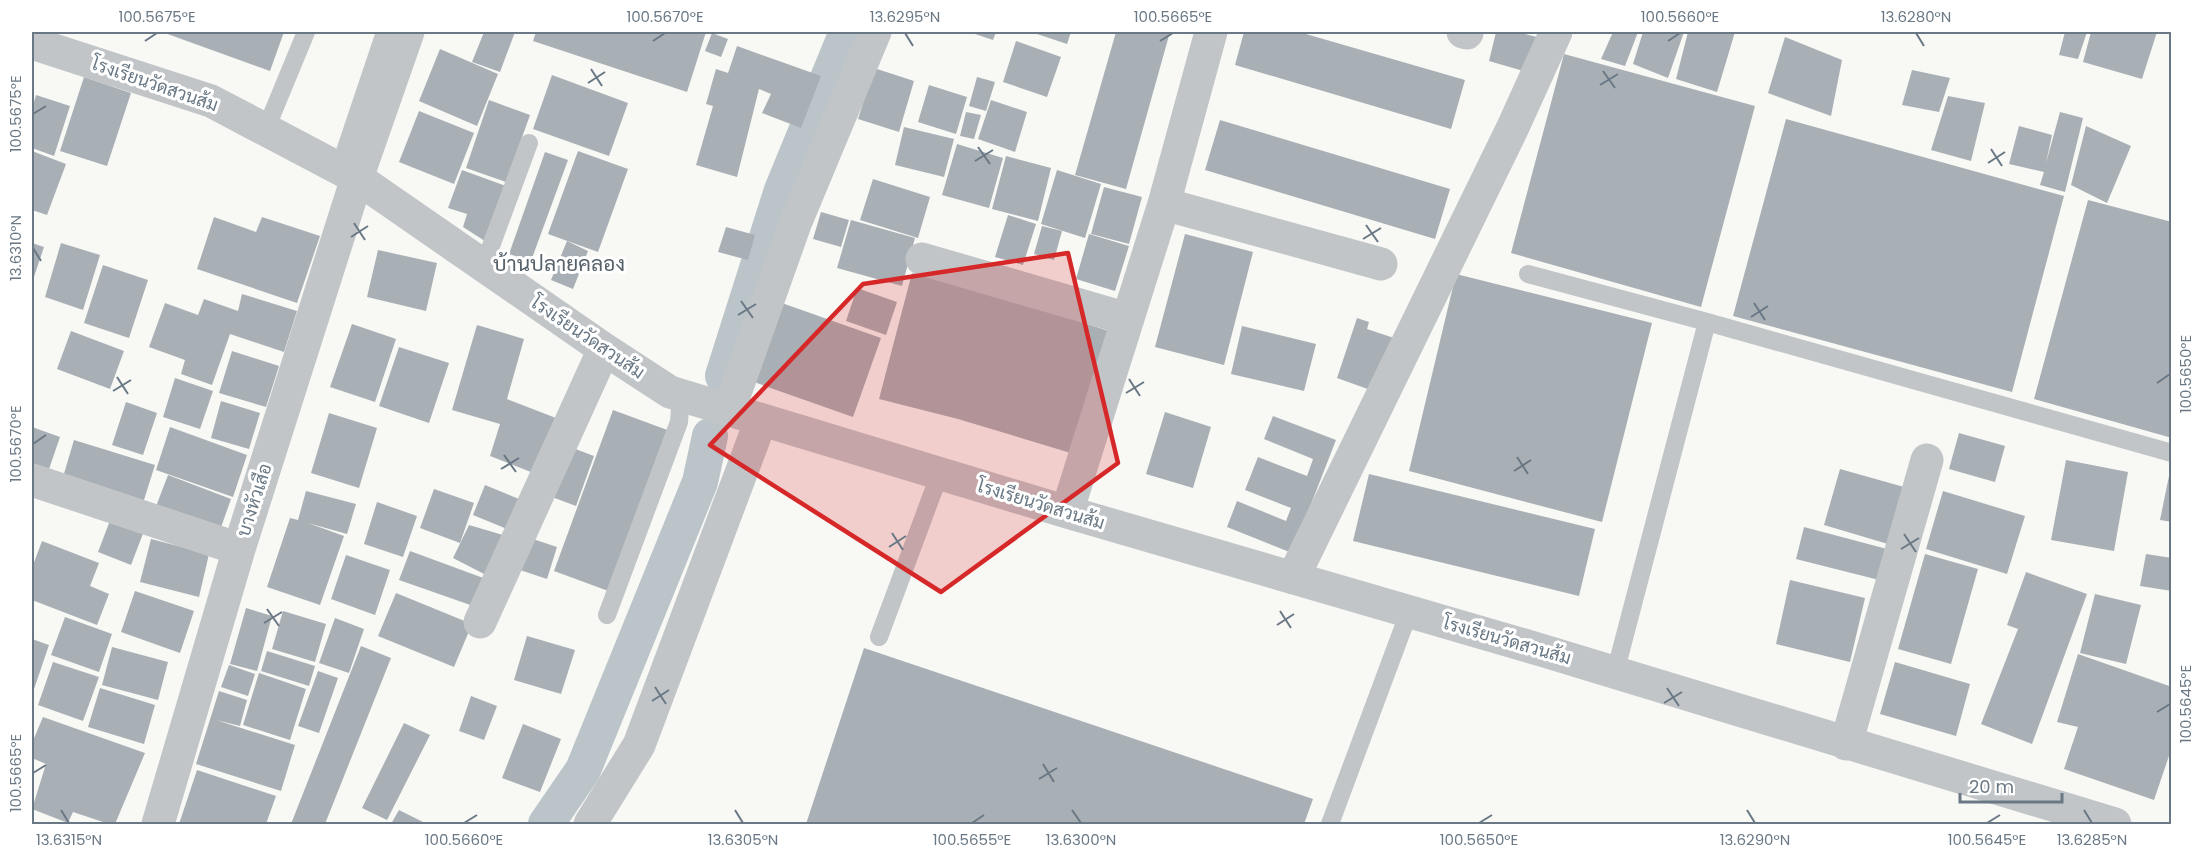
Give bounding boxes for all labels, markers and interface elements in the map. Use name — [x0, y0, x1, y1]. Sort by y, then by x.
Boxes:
text: 100.5675°E — [118, 6, 196, 27]
text: 100.5670°E — [626, 6, 704, 27]
text: 13.6295°N — [870, 6, 940, 27]
text: 100.5665°E — [1134, 6, 1212, 27]
text: 100.5660°E — [1641, 6, 1719, 27]
text: 13.6280°N — [1881, 6, 1951, 27]
street label: โรงเรียนวัดสวนส้ม — [87, 50, 222, 117]
text: 100.5675°E — [5, 75, 26, 153]
text: 13.6310°N — [5, 215, 26, 281]
district label: บ้านปลายคลอง — [493, 249, 625, 278]
street label: โรงเรียนวัดสวนส้ม — [525, 289, 650, 384]
text: 100.5650°E — [2175, 335, 2196, 413]
text: 100.5670°E — [5, 405, 26, 483]
street label: บางหัวเสือ — [230, 460, 278, 540]
street label: โรงเรียนวัดสวนส้ม — [973, 472, 1108, 535]
street label: โรงเรียนวัดสวนส้ม — [1439, 609, 1574, 670]
text: 100.5645°E — [2175, 665, 2196, 743]
text: 100.5665°E — [5, 734, 26, 812]
scale bar — [1960, 766, 2062, 804]
text: 20 m — [1969, 774, 2014, 799]
text: 13.6315°N — [36, 829, 102, 850]
text: 100.5660°E — [425, 829, 503, 850]
text: 13.6305°N — [708, 829, 778, 850]
text: 100.5655°E — [933, 829, 1011, 850]
text: 13.6300°N — [1046, 829, 1116, 850]
text: 100.5650°E — [1440, 829, 1518, 850]
text: 13.6290°N — [1720, 829, 1790, 850]
text: 100.5645°E — [1948, 829, 2026, 850]
text: 13.6285°N — [2057, 829, 2127, 850]

